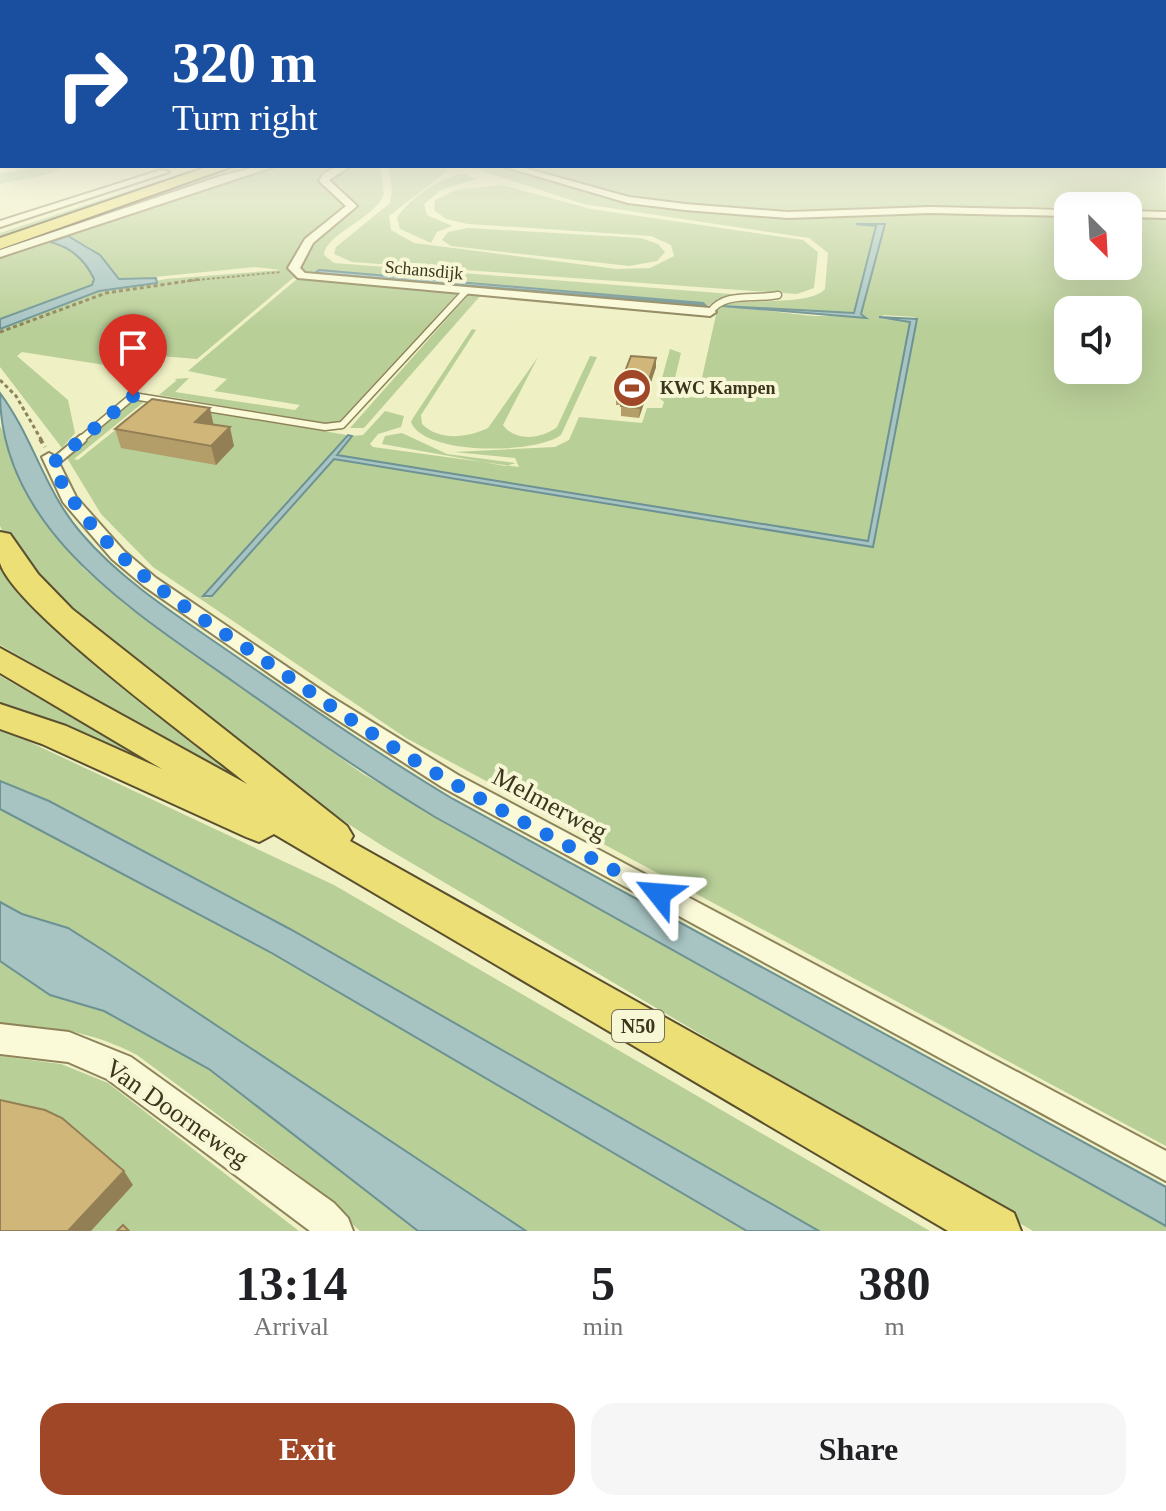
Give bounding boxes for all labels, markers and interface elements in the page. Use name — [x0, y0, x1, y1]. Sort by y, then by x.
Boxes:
icon: right — [40, 32, 144, 136]
text: 320 m — [172, 32, 317, 94]
text: Turn right — [172, 98, 318, 138]
north arrow — [1054, 192, 1142, 280]
map controls — [1054, 192, 1142, 384]
street label: Schansdijk — [384, 257, 464, 283]
button: sound — [1054, 296, 1142, 384]
pin — [99, 314, 167, 396]
icon: arrive — [111, 326, 155, 370]
sports icon: KWC Kampen — [611, 367, 653, 409]
place label: KWC Kampen — [660, 378, 776, 398]
street label: Melmerweg — [488, 762, 612, 846]
position arrow — [617, 852, 701, 936]
road number: N50 — [612, 1010, 664, 1042]
street label: Van Doorneweg — [100, 1053, 254, 1173]
text: 13:14 — [235, 1257, 347, 1310]
text: 5 — [591, 1257, 615, 1310]
text: 380 — [859, 1257, 931, 1310]
text: Arrival — [254, 1312, 329, 1341]
text: min — [583, 1312, 623, 1341]
text: m — [884, 1312, 905, 1341]
button: Exit — [40, 1403, 575, 1495]
button: Share — [591, 1403, 1126, 1495]

